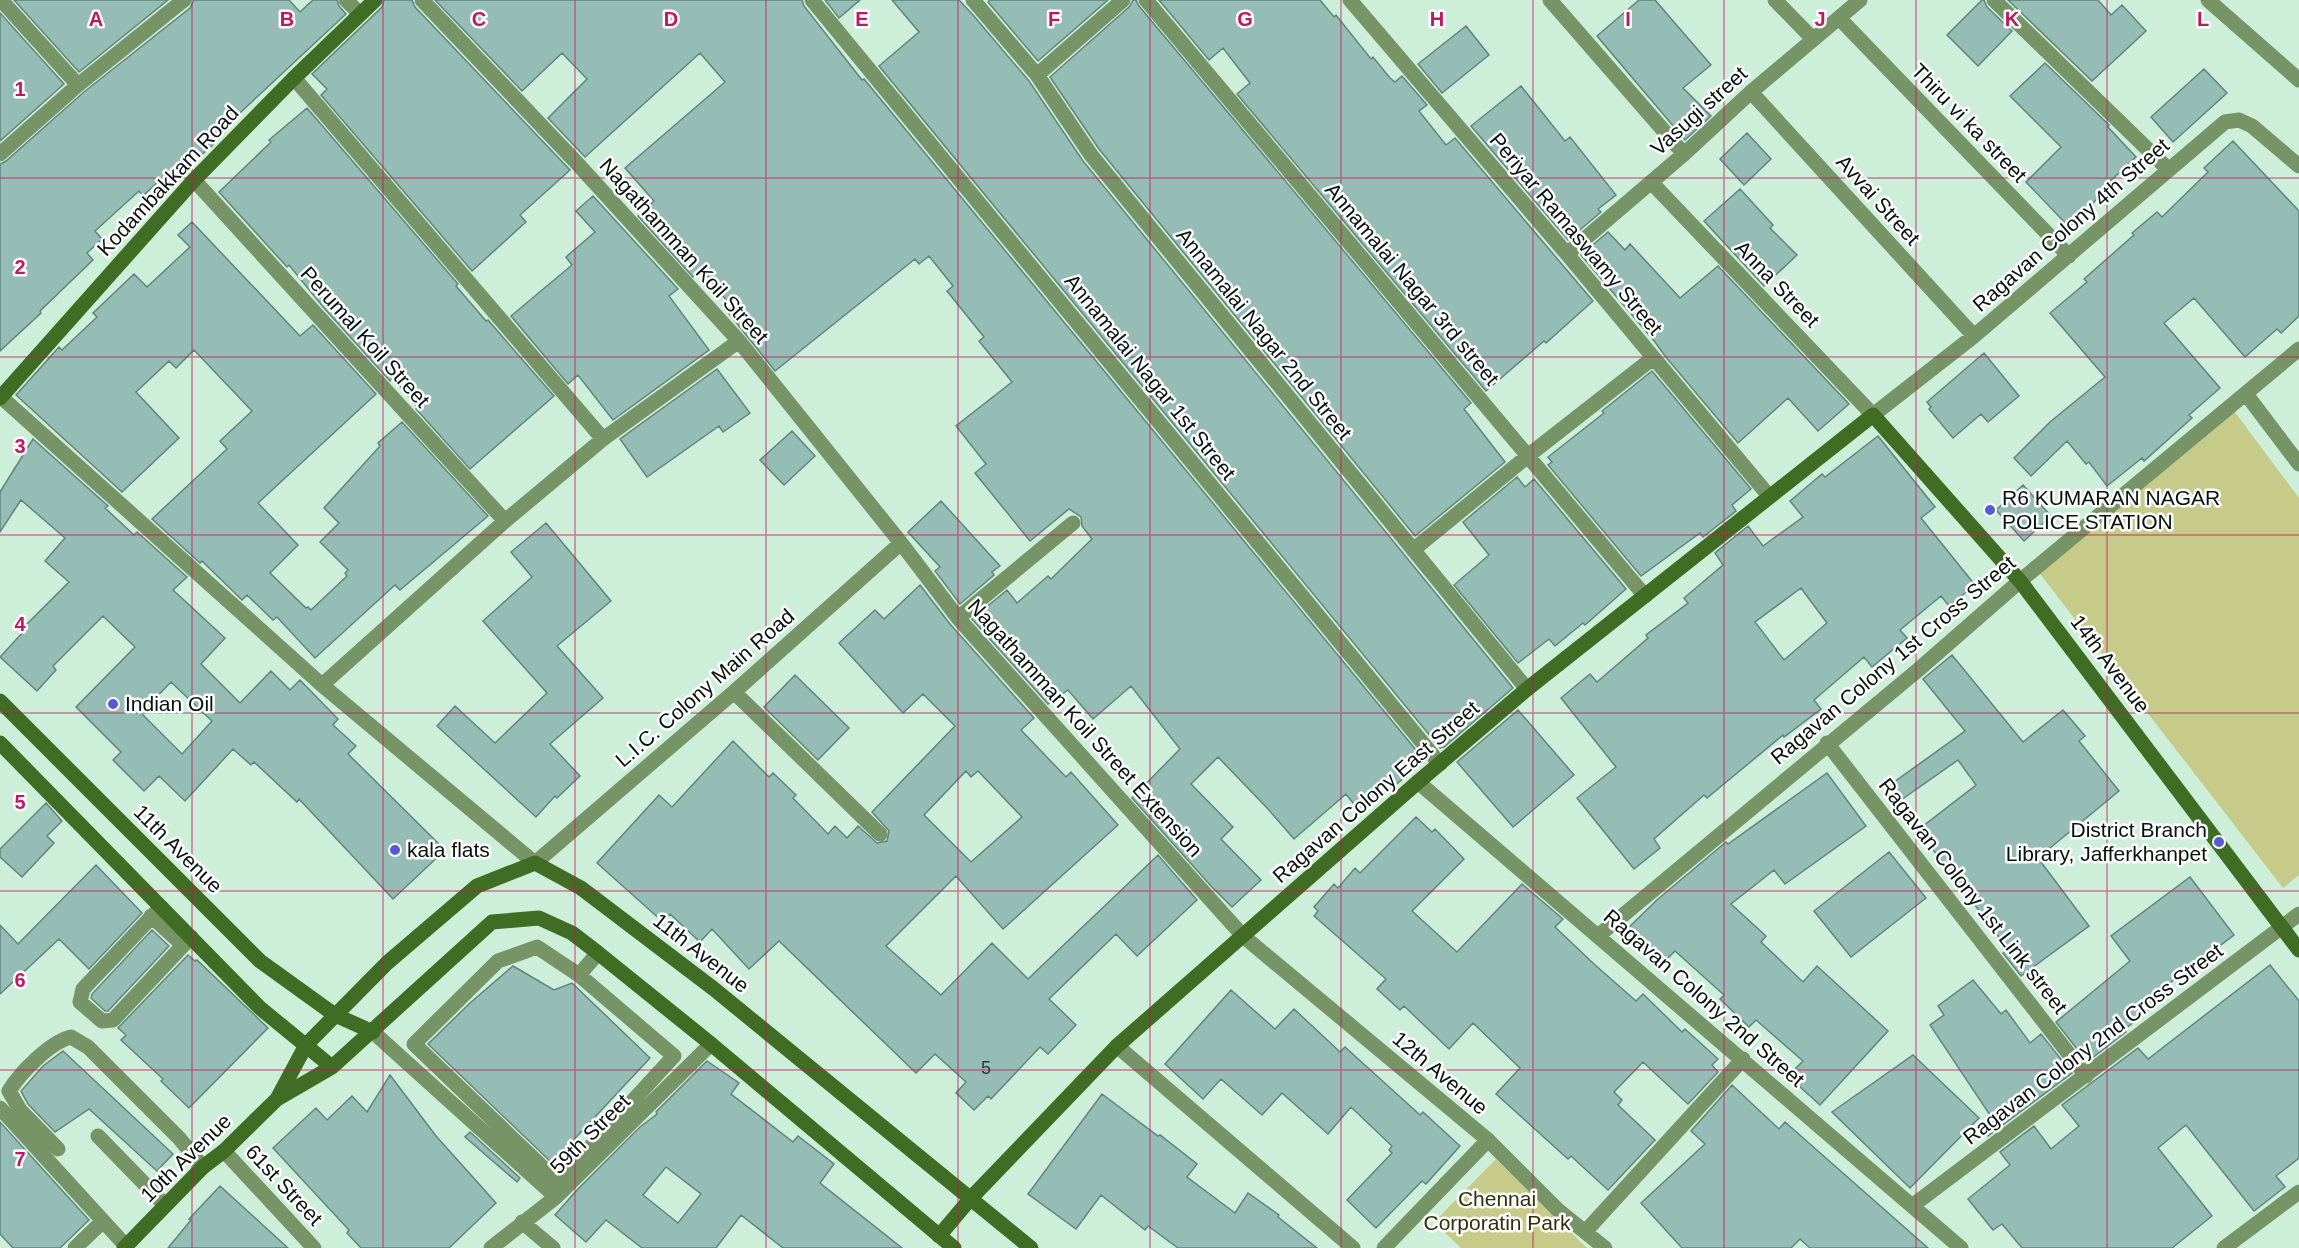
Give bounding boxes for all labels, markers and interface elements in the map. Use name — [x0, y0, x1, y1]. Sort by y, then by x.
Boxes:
text: A — [89, 8, 103, 30]
text: B — [280, 8, 294, 30]
text: C — [472, 8, 486, 30]
text: D — [664, 8, 678, 30]
text: E — [855, 8, 869, 30]
text: F — [1048, 8, 1060, 30]
text: G — [1237, 8, 1253, 30]
text: H — [1430, 8, 1444, 30]
text: I — [1625, 8, 1631, 30]
text: J — [1814, 8, 1826, 30]
text: K — [2005, 8, 2020, 30]
text: L — [2197, 8, 2209, 30]
street label: Thiru vi ka street — [1907, 59, 2032, 187]
street label: Vasugi street — [1646, 61, 1751, 160]
text: 1 — [14, 78, 26, 100]
street label: Kodambakkam Road — [92, 101, 243, 260]
street label: Periyar Ramaswamy Street — [1485, 128, 1667, 339]
street label: Ragavan Colony 4th Street — [1968, 133, 2173, 316]
street label: Avvai Street — [1832, 150, 1925, 249]
street label: Nagathamman Koil Street — [595, 154, 773, 348]
street label: Annamalai Nagar 3rd street — [1321, 178, 1504, 390]
street label: Annamalai Nagar 2nd Street — [1172, 223, 1357, 444]
street label: Anna Street — [1731, 236, 1824, 332]
text: 2 — [14, 256, 26, 278]
street label: Perumal Koil Street — [296, 262, 435, 412]
street label: Annamalai Nagar 1st Street — [1060, 269, 1241, 484]
text: 3 — [14, 435, 26, 457]
place label: R6 KUMARAN NAGAR POLICE STATION — [2002, 486, 2220, 533]
marker: R6 KUMARAN NAGAR POLICE STATION — [1983, 503, 1997, 517]
street label: Ragavan Colony 1st Cross Street — [1766, 551, 2020, 769]
street label: Nagathamman Koil Street Extension — [964, 594, 1207, 861]
street label: L.I.C. Colony Main Road — [611, 604, 799, 771]
street label: 14th Avenue — [2066, 610, 2155, 717]
text: 4 — [14, 613, 26, 635]
place label: Indian Oil — [125, 692, 214, 715]
street label: Ragavan Colony East Street — [1268, 696, 1483, 887]
marker: Indian Oil — [106, 697, 120, 711]
street label: Ragavan Colony 1st Link street — [1874, 774, 2072, 1018]
text: 5 — [14, 791, 26, 813]
street label: 11th Avenue — [130, 800, 227, 897]
place label: District Branch Library, Jafferkhanpet — [2006, 818, 2207, 865]
marker: District Branch Library, Jafferkhanpet — [2212, 835, 2226, 849]
place label: kala flats — [407, 838, 490, 861]
marker: kala flats — [388, 843, 402, 857]
street label: Ragavan Colony 2nd Street — [1599, 904, 1809, 1091]
street label: 11th Avenue — [649, 908, 754, 997]
street label: Ragavan Colony 2nd Cross Street — [1959, 938, 2227, 1149]
text: 6 — [14, 969, 26, 991]
street label: 12th Avenue — [1388, 1026, 1492, 1119]
house number: 5 — [981, 1058, 991, 1078]
street label: 59th Street — [545, 1089, 634, 1178]
street label: 10th Avenue — [136, 1109, 236, 1206]
street label: 61st Street — [241, 1140, 328, 1230]
text: 7 — [14, 1148, 26, 1170]
park label: Chennai Corporatin Park — [1423, 1187, 1571, 1234]

